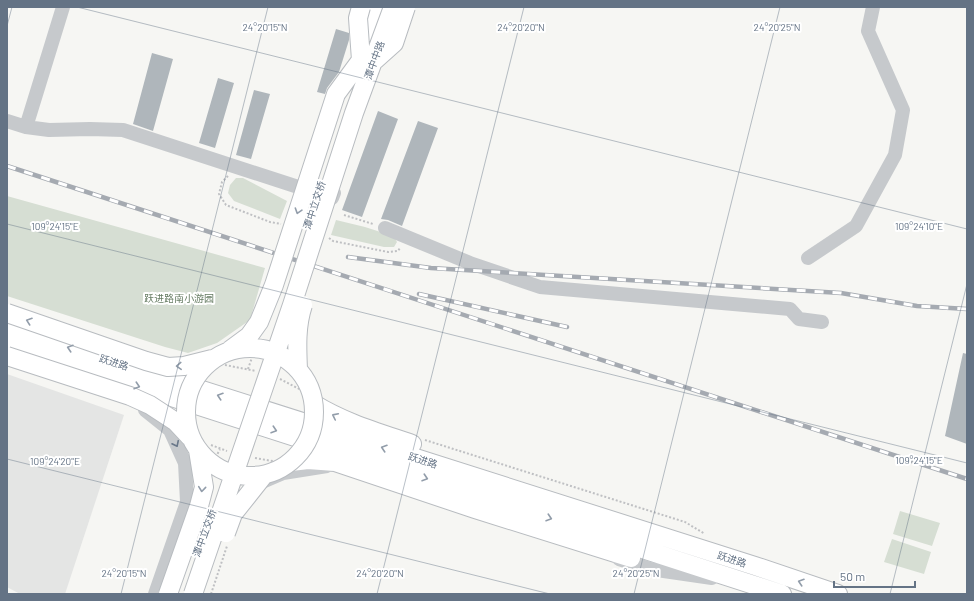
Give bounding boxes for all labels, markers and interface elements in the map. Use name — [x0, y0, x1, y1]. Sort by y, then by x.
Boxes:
text: 24°20'15"N — [242, 21, 288, 33]
text: 24°20'20"N — [497, 21, 545, 33]
text: 24°20'25"N — [754, 21, 800, 33]
street label: 潭中中路 — [362, 39, 386, 81]
street label: 潭中立交桥 — [301, 179, 327, 231]
one-way arrow — [294, 207, 303, 214]
text: 109°24'15"E — [31, 220, 79, 232]
text: 109°24'10"E — [895, 220, 943, 232]
park label: 跃进路南小游园 — [144, 292, 214, 304]
one-way arrow — [25, 317, 32, 326]
one-way arrow — [66, 344, 73, 353]
street label: 跃进路 — [98, 352, 130, 372]
one-way arrow — [176, 362, 182, 371]
one-way arrow — [134, 381, 141, 390]
one-way arrow — [217, 392, 224, 401]
one-way arrow — [332, 413, 340, 421]
one-way arrow — [271, 425, 278, 434]
one-way arrow — [171, 439, 179, 447]
one-way arrow — [381, 444, 388, 453]
street label: 跃进路 — [407, 450, 439, 470]
text: 109°24'15"E — [895, 454, 943, 466]
text: 109°24'20"E — [30, 455, 80, 467]
one-way arrow — [421, 474, 428, 482]
one-way arrow — [198, 485, 207, 492]
street label: 潭中立交桥 — [190, 507, 218, 559]
one-way arrow — [545, 513, 552, 522]
street label: 跃进路 — [716, 549, 748, 569]
scale bar — [834, 563, 915, 589]
text: 24°20'15"N — [101, 567, 147, 579]
text: 24°20'20"N — [356, 567, 404, 579]
text: 24°20'25"N — [613, 567, 659, 579]
text: 50 m — [840, 569, 865, 583]
one-way arrow — [798, 578, 805, 586]

